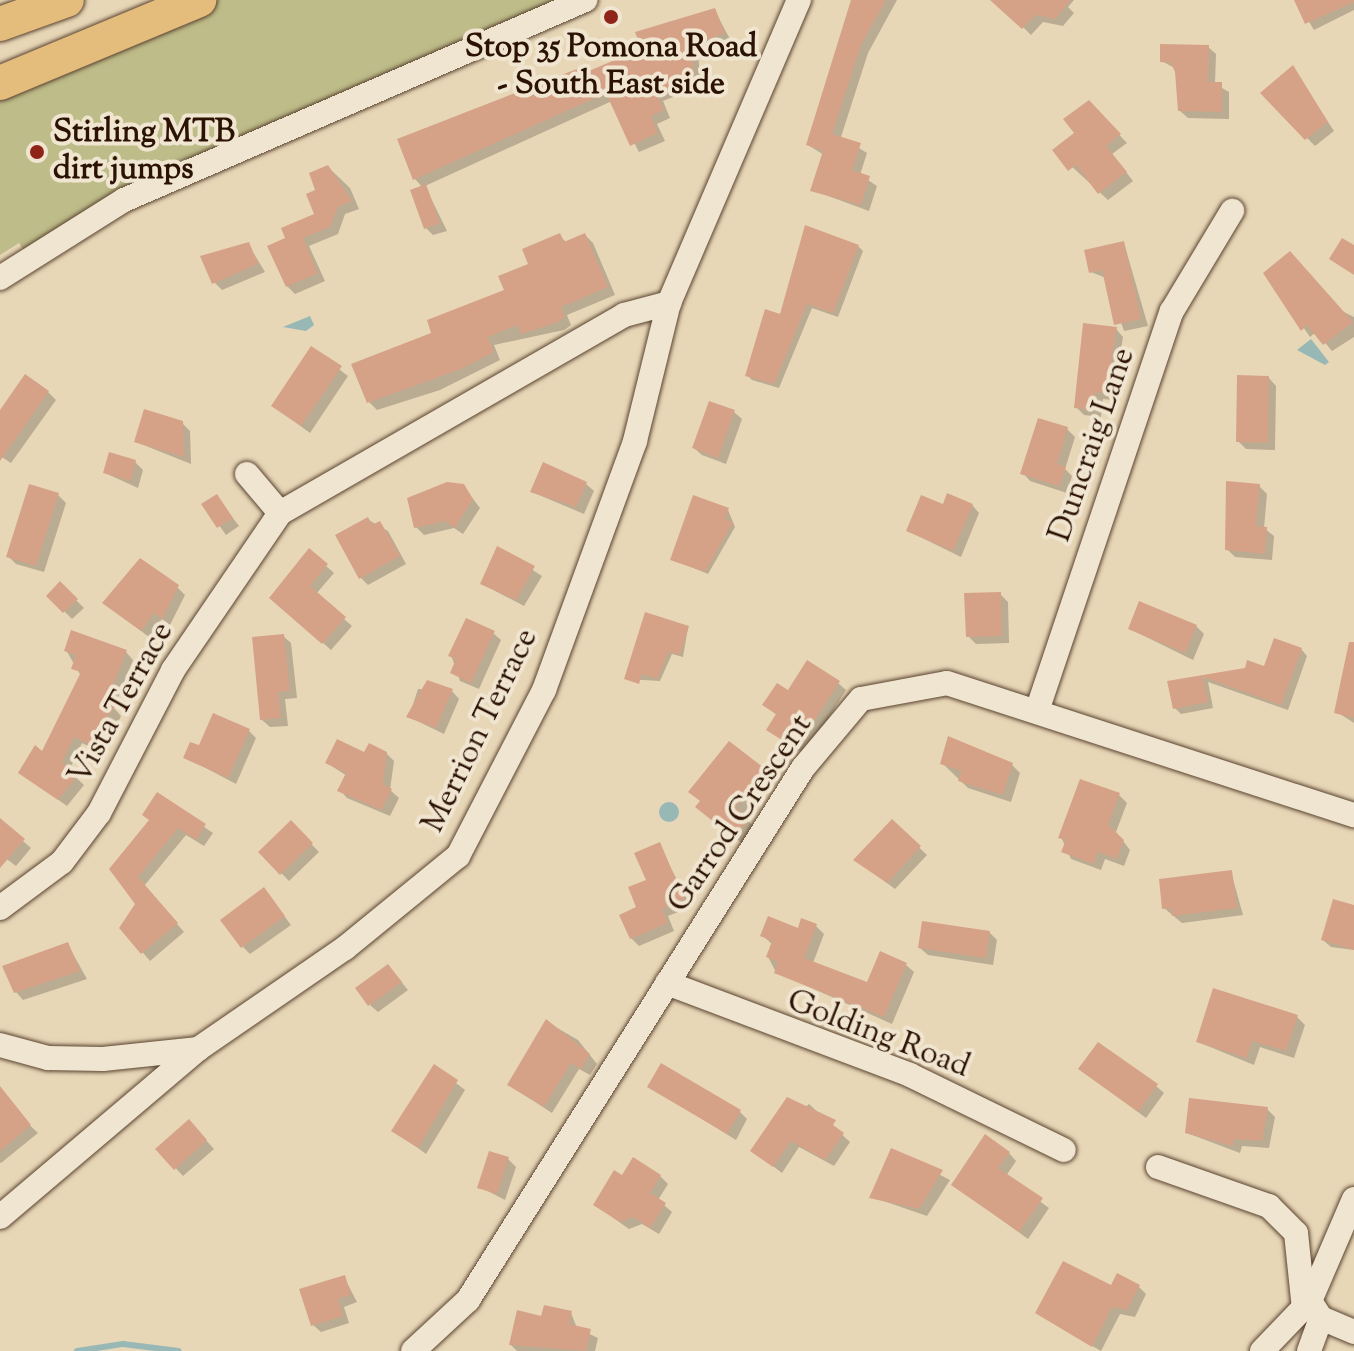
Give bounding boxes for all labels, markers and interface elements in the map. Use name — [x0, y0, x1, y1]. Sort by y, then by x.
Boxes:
marker: Stop 35 Pomona Road - South East side — [602, 8, 620, 26]
place label: Stop 35 Pomona Road - South East side — [465, 30, 757, 105]
place label: Stirling MTB dirt jumps — [53, 115, 235, 190]
marker: Stirling MTB dirt jumps — [28, 143, 46, 161]
street label: Duncraig Lane — [1042, 343, 1144, 547]
street label: Vista Terrace — [61, 616, 183, 792]
street label: Merrion Terrace — [415, 623, 547, 839]
street label: Garrod Crescent — [661, 708, 821, 920]
street label: Golding Road — [781, 983, 975, 1087]

